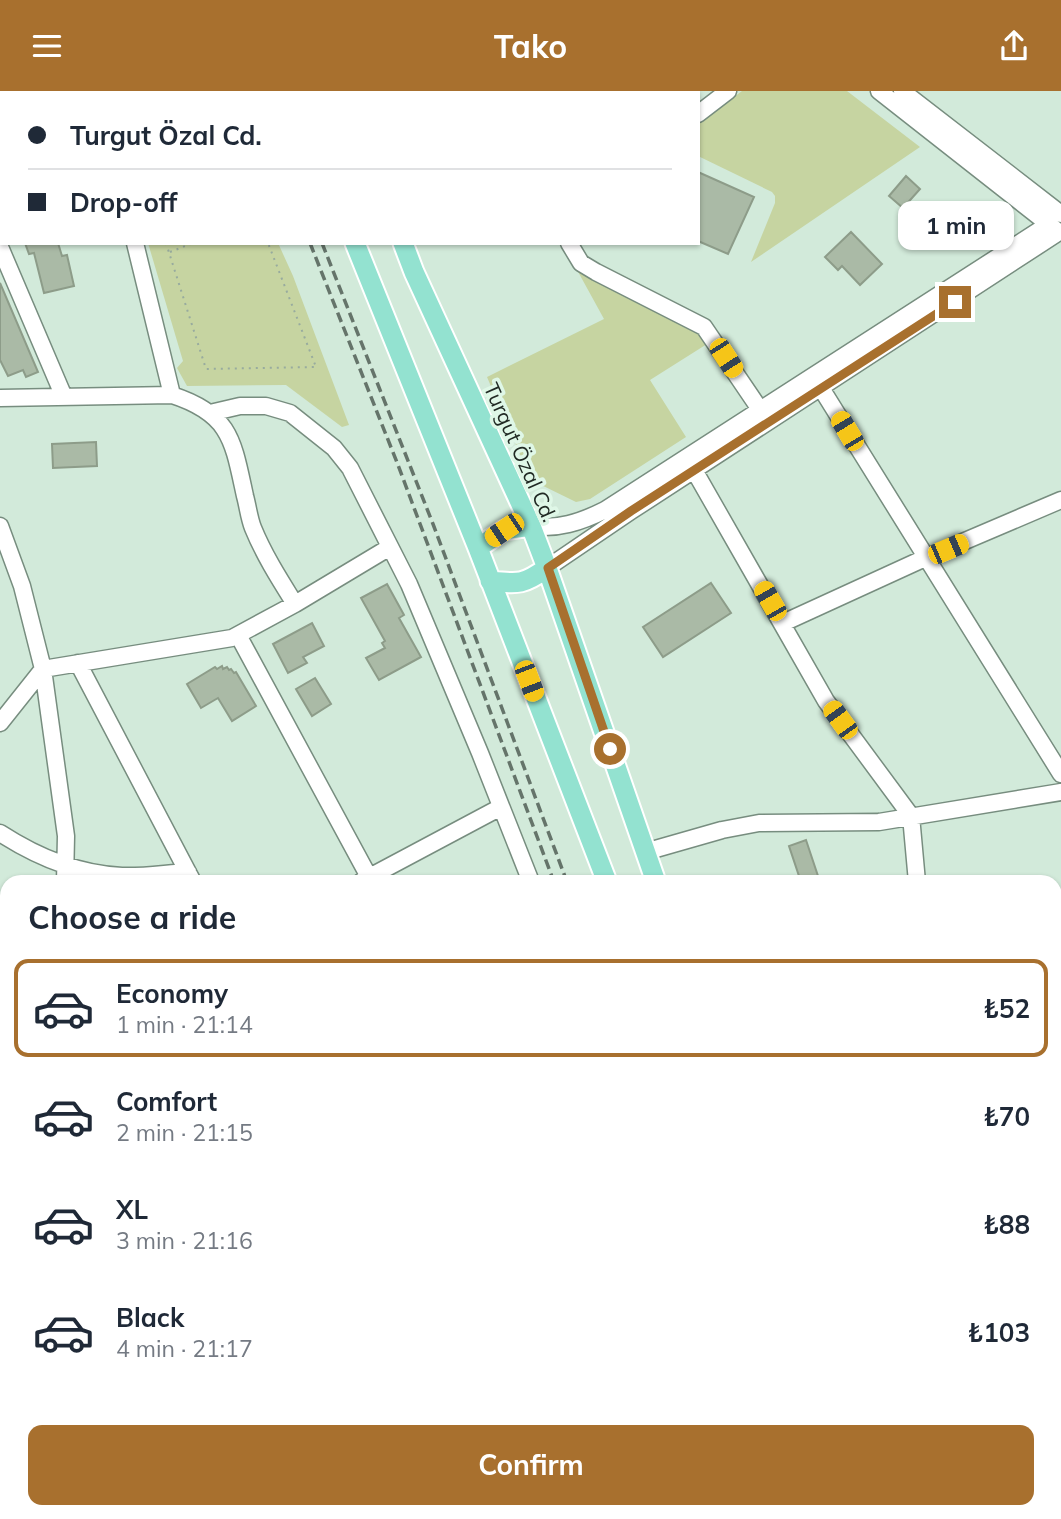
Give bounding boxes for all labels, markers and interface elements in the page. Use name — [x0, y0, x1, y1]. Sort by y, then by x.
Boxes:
text: Tako — [494, 26, 567, 66]
icon: menu — [28, 27, 66, 65]
icon: share — [995, 27, 1033, 65]
text: Turgut Özal Cd. — [70, 119, 262, 152]
text: Drop-off — [70, 186, 177, 219]
callout: 1 min — [897, 201, 1013, 249]
text: 1 min — [926, 211, 986, 240]
route end — [939, 286, 971, 318]
car — [706, 335, 747, 381]
street label: Turgut Özal Cd. — [479, 378, 563, 526]
car — [828, 408, 867, 454]
car — [481, 510, 528, 550]
car — [925, 531, 972, 567]
car — [751, 578, 790, 624]
car — [512, 658, 547, 704]
car — [820, 697, 861, 743]
route start — [594, 733, 626, 765]
text: Choose a ride — [28, 897, 236, 937]
icon: car — [32, 977, 95, 1040]
text: Economy — [116, 977, 228, 1010]
text: ₺52 — [983, 992, 1030, 1025]
text: 1 min · 21:14 — [116, 1010, 253, 1039]
icon: car — [32, 1085, 95, 1148]
text: Comfort — [116, 1085, 217, 1118]
text: ₺70 — [983, 1100, 1030, 1133]
text: 2 min · 21:15 — [116, 1118, 253, 1147]
icon: car — [32, 1193, 95, 1256]
text: XL — [116, 1193, 148, 1226]
text: ₺88 — [983, 1208, 1030, 1241]
text: 3 min · 21:16 — [116, 1226, 253, 1255]
icon: car — [32, 1301, 95, 1364]
text: Black — [116, 1301, 184, 1334]
text: ₺103 — [968, 1316, 1030, 1349]
text: 4 min · 21:17 — [116, 1334, 253, 1363]
button: Confirm — [28, 1425, 1034, 1505]

